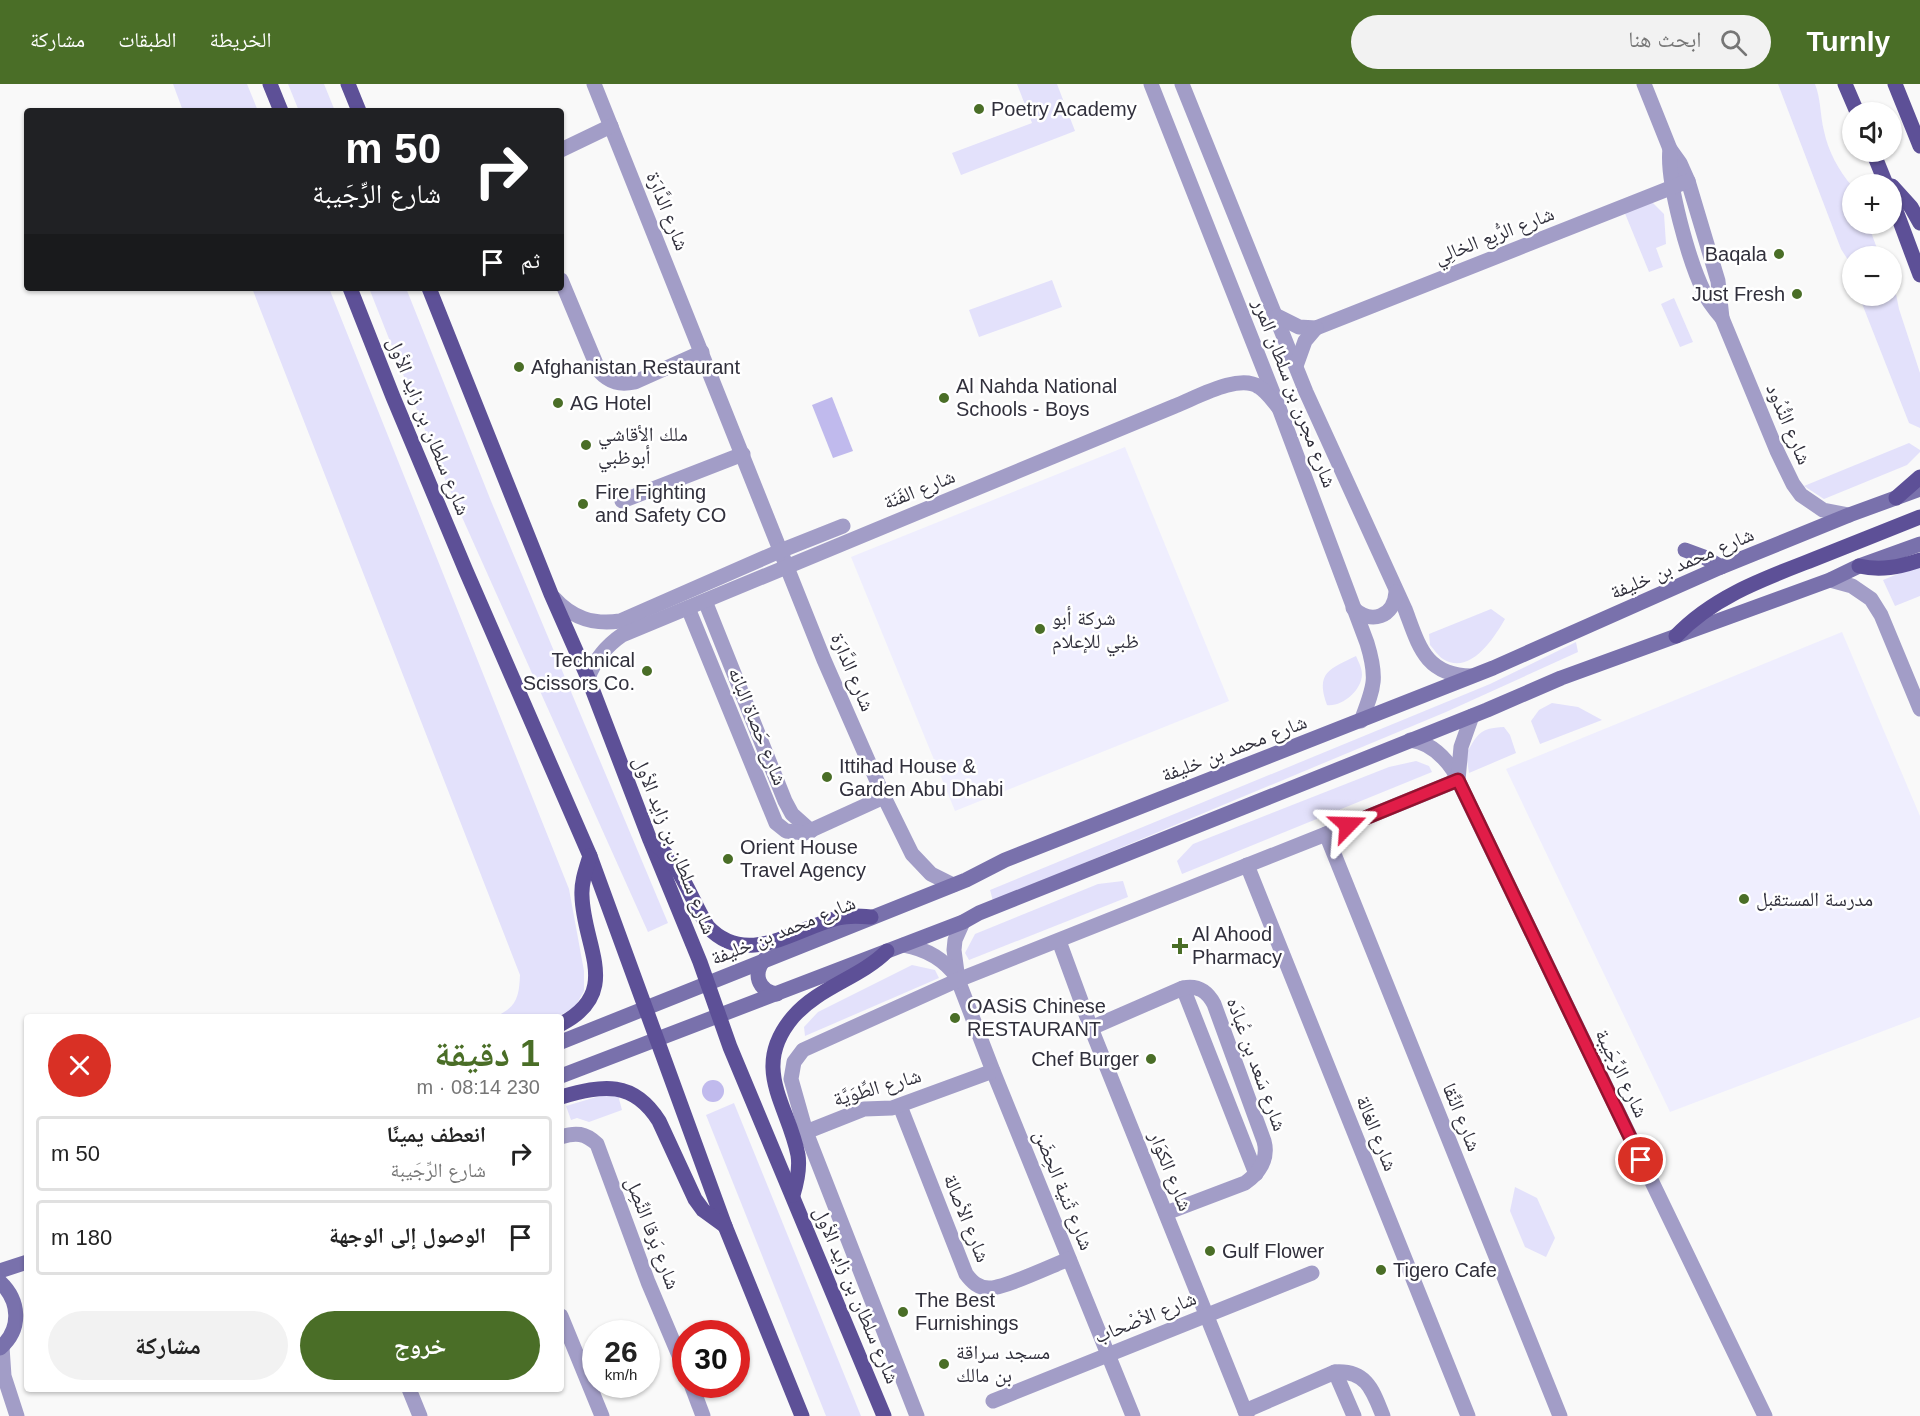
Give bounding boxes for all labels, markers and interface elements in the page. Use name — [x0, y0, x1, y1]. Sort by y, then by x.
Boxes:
search box — [1351, 15, 1771, 69]
icon: search — [1717, 26, 1750, 59]
text: Turnly — [1807, 26, 1890, 57]
text: ابحث هنا — [1628, 27, 1702, 52]
text: مشاركة — [30, 28, 85, 51]
text: الطبقات — [118, 28, 177, 51]
text: الخريطة — [210, 28, 271, 51]
place label: Poetry Academy — [991, 98, 1137, 120]
marker: Poetry Academy — [972, 102, 986, 116]
map controls — [1842, 102, 1902, 306]
button: sound — [1842, 102, 1902, 162]
text: 50 m — [345, 125, 441, 172]
icon: right — [462, 132, 540, 210]
street label: شارع الدَّارَة — [640, 169, 694, 254]
button: + — [1842, 174, 1902, 234]
text: شارع الرِّجَيبة — [312, 179, 441, 209]
street label: شارع الرُّبع الخالِي — [1431, 202, 1559, 273]
place label: Baqala — [1705, 243, 1768, 265]
icon: arrive — [476, 246, 509, 279]
button: − — [1842, 246, 1902, 306]
marker: Baqala — [1772, 247, 1786, 261]
text: ثم — [521, 248, 540, 273]
place label: Just Fresh — [1692, 283, 1785, 305]
marker: Just Fresh — [1790, 287, 1804, 301]
street label: شارع مجرن بن سلطان المرر — [1247, 295, 1341, 491]
street label: شارع سلطان بن زايد الأول — [381, 334, 475, 519]
place label: Afghanistan Restaurant — [531, 356, 740, 378]
marker: Afghanistan Restaurant — [512, 360, 526, 374]
place label: Al Nahda National Schools - Boys — [956, 375, 1117, 420]
street label: شارع النُّدُود — [1760, 380, 1816, 468]
marker: Al Nahda National Schools - Boys — [937, 391, 951, 405]
place label: AG Hotel — [570, 392, 651, 414]
marker: AG Hotel — [551, 396, 565, 410]
place label: ملك الأقاشي أبوظبي — [598, 423, 688, 473]
marker: ملك الأقاشي أبوظبي — [579, 438, 593, 452]
street label: شارع الفَنّة — [880, 465, 959, 515]
place label: Fire Fighting and Safety CO — [595, 481, 726, 526]
marker: Fire Fighting and Safety CO — [576, 497, 590, 511]
street label: شارع محمد بن خليفة — [1607, 523, 1758, 605]
place label: شركة أبو ظبي للإعلام — [1052, 606, 1139, 657]
marker: شركة أبو ظبي للإعلام — [1033, 622, 1047, 636]
street label: شارع الدَّارَة — [825, 630, 879, 715]
place label: Technical Scissors Co. — [523, 649, 635, 694]
marker: Technical Scissors Co. — [640, 664, 654, 678]
street label: شارع حَصاة البانه — [723, 664, 792, 789]
street label: شارع محمد بن خليفة — [1158, 710, 1310, 788]
street label: شارع سلطان بن زايد الأول — [627, 753, 721, 938]
place label: Ittihad House & Garden Abu Dhabi — [839, 755, 1004, 800]
marker: Ittihad House & Garden Abu Dhabi — [820, 770, 834, 784]
position arrow — [1316, 793, 1380, 857]
place label: Orient House Travel Agency — [740, 836, 866, 881]
marker: Orient House Travel Agency — [721, 852, 735, 866]
place label: مدرسة المستقبل — [1756, 888, 1873, 911]
street label: شارع محمد بن خليفة — [708, 891, 859, 971]
marker: مدرسة المستقبل — [1737, 892, 1751, 906]
place label: Al Ahood Pharmacy — [1192, 923, 1282, 968]
marker: Al Ahood Pharmacy — [1173, 939, 1187, 953]
street label: شارع سَعد بن عُبادَه — [1221, 994, 1291, 1134]
place label: OASiS Chinese RESTAURANT — [967, 995, 1106, 1040]
marker: OASiS Chinese RESTAURANT — [948, 1011, 962, 1025]
street label: شارع الرِّجَيبة — [1589, 1025, 1653, 1122]
text: 1 دقيقة — [434, 1033, 540, 1074]
button: close — [48, 1034, 111, 1097]
place label: Chef Burger — [1031, 1048, 1139, 1070]
marker: Chef Burger — [1144, 1052, 1158, 1066]
street label: شارع الطِّوَيَّة — [831, 1064, 924, 1112]
text: 230 m · 08:14 — [417, 1076, 540, 1098]
street label: شارع النِّقا — [1437, 1080, 1486, 1155]
street label: شارع الغالة — [1350, 1092, 1402, 1175]
text: انعطف يمينًا — [387, 1122, 486, 1147]
street label: شارع ثَنية الحِضَن — [1028, 1127, 1098, 1254]
street label: شارع الكوَار — [1143, 1127, 1197, 1215]
pin — [1615, 1134, 1666, 1185]
icon: right — [504, 1137, 537, 1170]
text: 50 m — [51, 1141, 100, 1166]
icon: arrive — [1624, 1143, 1657, 1176]
text: شارع الرِّجَيبة — [391, 1159, 486, 1181]
street label: شارع الأصالة — [938, 1171, 995, 1266]
street label: شارع بَرقا النِّصِل — [620, 1174, 684, 1293]
street label: شارع سلطان بن زايد الأول — [808, 1203, 904, 1388]
icon: arrive — [504, 1221, 537, 1254]
text: الوصول إلى الوجهة — [329, 1223, 486, 1248]
text: 180 m — [51, 1225, 112, 1250]
place label: Gulf Flower — [1222, 1240, 1325, 1262]
marker: Gulf Flower — [1203, 1244, 1217, 1258]
place label: Tigero Cafe — [1393, 1259, 1497, 1281]
marker: Tigero Cafe — [1374, 1263, 1388, 1277]
street label: شارع الأصْحاب — [1091, 1287, 1200, 1349]
place label: The Best Furnishings — [915, 1289, 1018, 1334]
marker: The Best Furnishings — [896, 1305, 910, 1319]
button: مشاركة — [48, 1311, 288, 1380]
button: خروج — [300, 1311, 540, 1380]
speed limit sign: 30 — [672, 1320, 750, 1398]
text: 26 — [604, 1335, 638, 1368]
place label: مسجد سراقة بن مالك — [956, 1341, 1050, 1387]
marker: مسجد سراقة بن مالك — [937, 1357, 951, 1371]
text: km/h — [605, 1366, 637, 1383]

